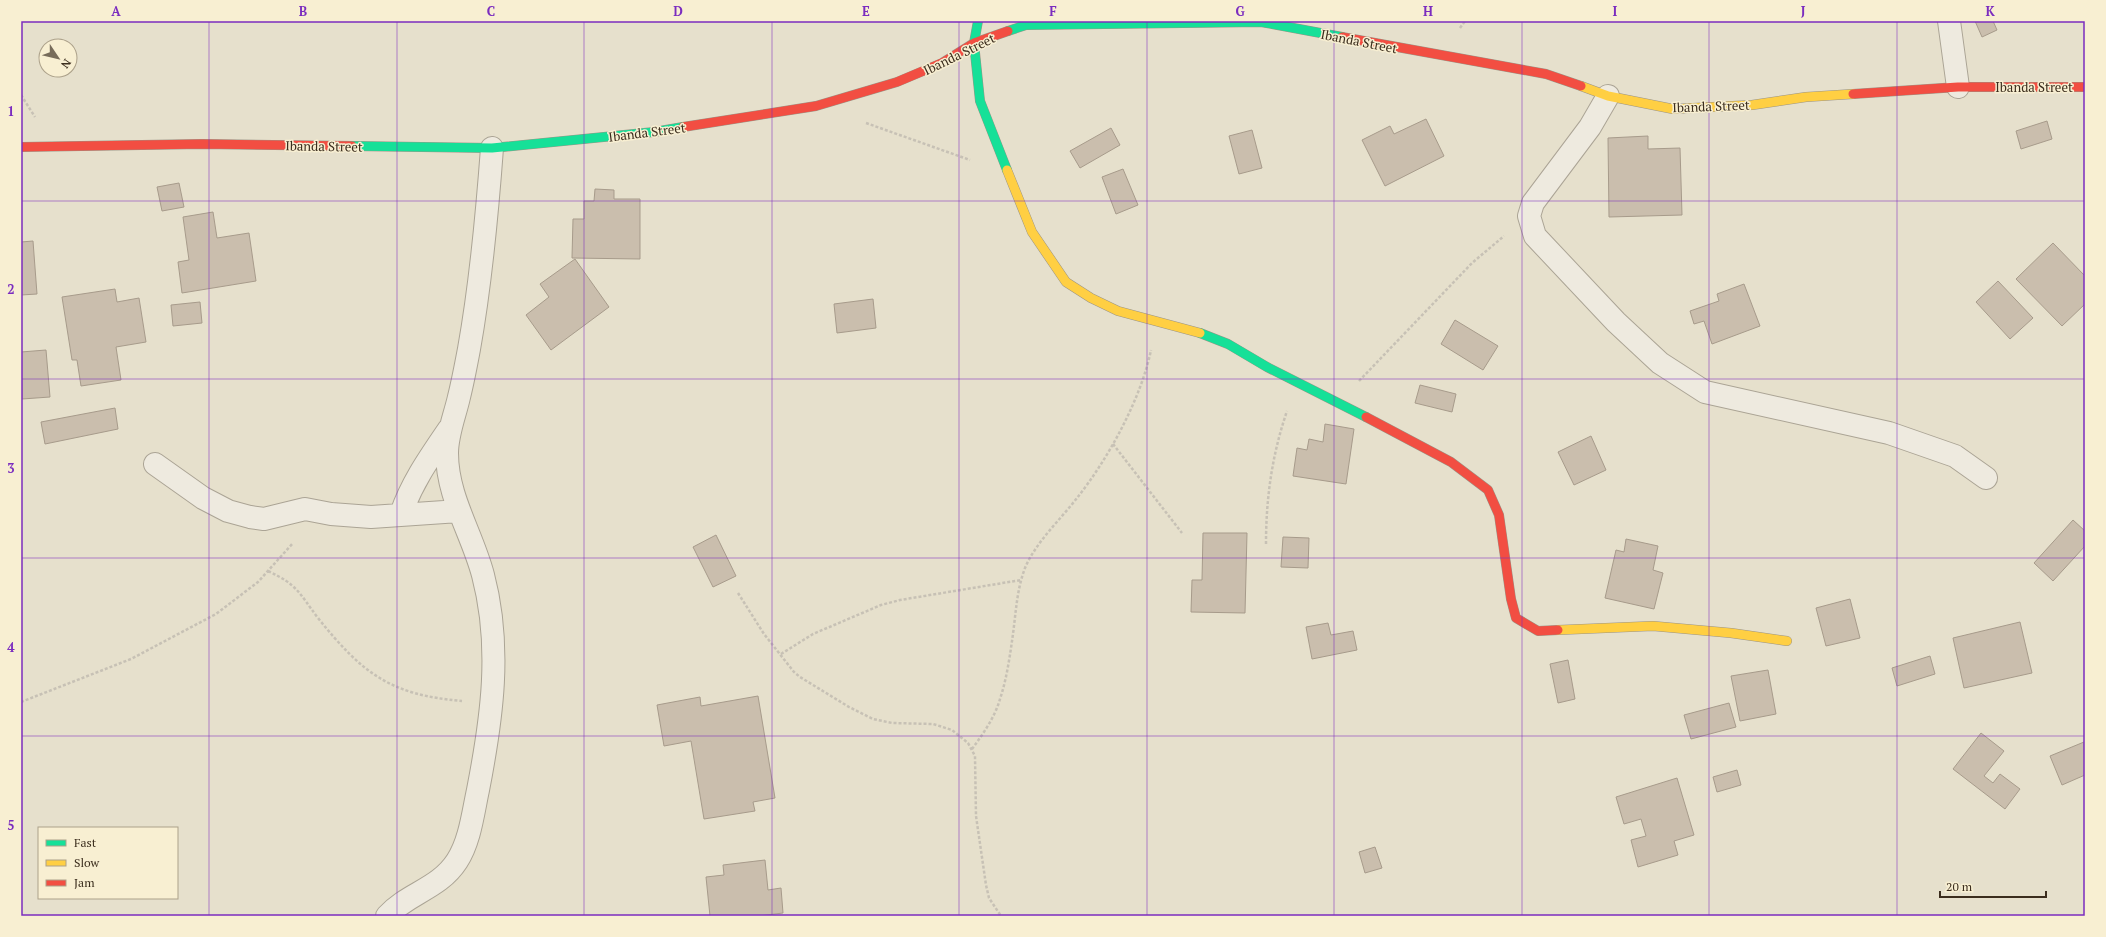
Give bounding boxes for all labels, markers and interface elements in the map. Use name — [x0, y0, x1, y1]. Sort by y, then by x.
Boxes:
text: A — [111, 2, 121, 20]
text: B — [299, 2, 307, 20]
text: C — [487, 2, 495, 20]
text: D — [673, 2, 683, 20]
text: E — [862, 2, 870, 20]
text: F — [1049, 2, 1057, 20]
text: G — [1235, 2, 1245, 20]
text: H — [1423, 2, 1433, 20]
text: I — [1613, 2, 1618, 20]
text: J — [1801, 2, 1806, 20]
text: K — [1985, 2, 1995, 20]
street label: Ibanda Street — [1319, 25, 1399, 57]
street label: Ibanda Street — [920, 29, 998, 79]
north arrow — [38, 38, 78, 78]
text: N — [58, 56, 74, 72]
street label: Ibanda Street — [1995, 78, 2073, 96]
street label: Ibanda Street — [1672, 96, 1750, 116]
text: 1 — [7, 102, 15, 120]
street label: Ibanda Street — [607, 118, 687, 146]
street label: Ibanda Street — [285, 136, 363, 156]
text: 2 — [7, 280, 15, 298]
text: 3 — [7, 459, 15, 477]
text: 4 — [7, 638, 15, 656]
text: 5 — [7, 816, 15, 834]
legend — [38, 827, 178, 899]
text: Fast — [74, 835, 97, 850]
text: Slow — [74, 855, 100, 870]
scale bar — [1940, 873, 2046, 899]
text: Jam — [74, 875, 95, 890]
text: 20 m — [1946, 879, 1973, 894]

